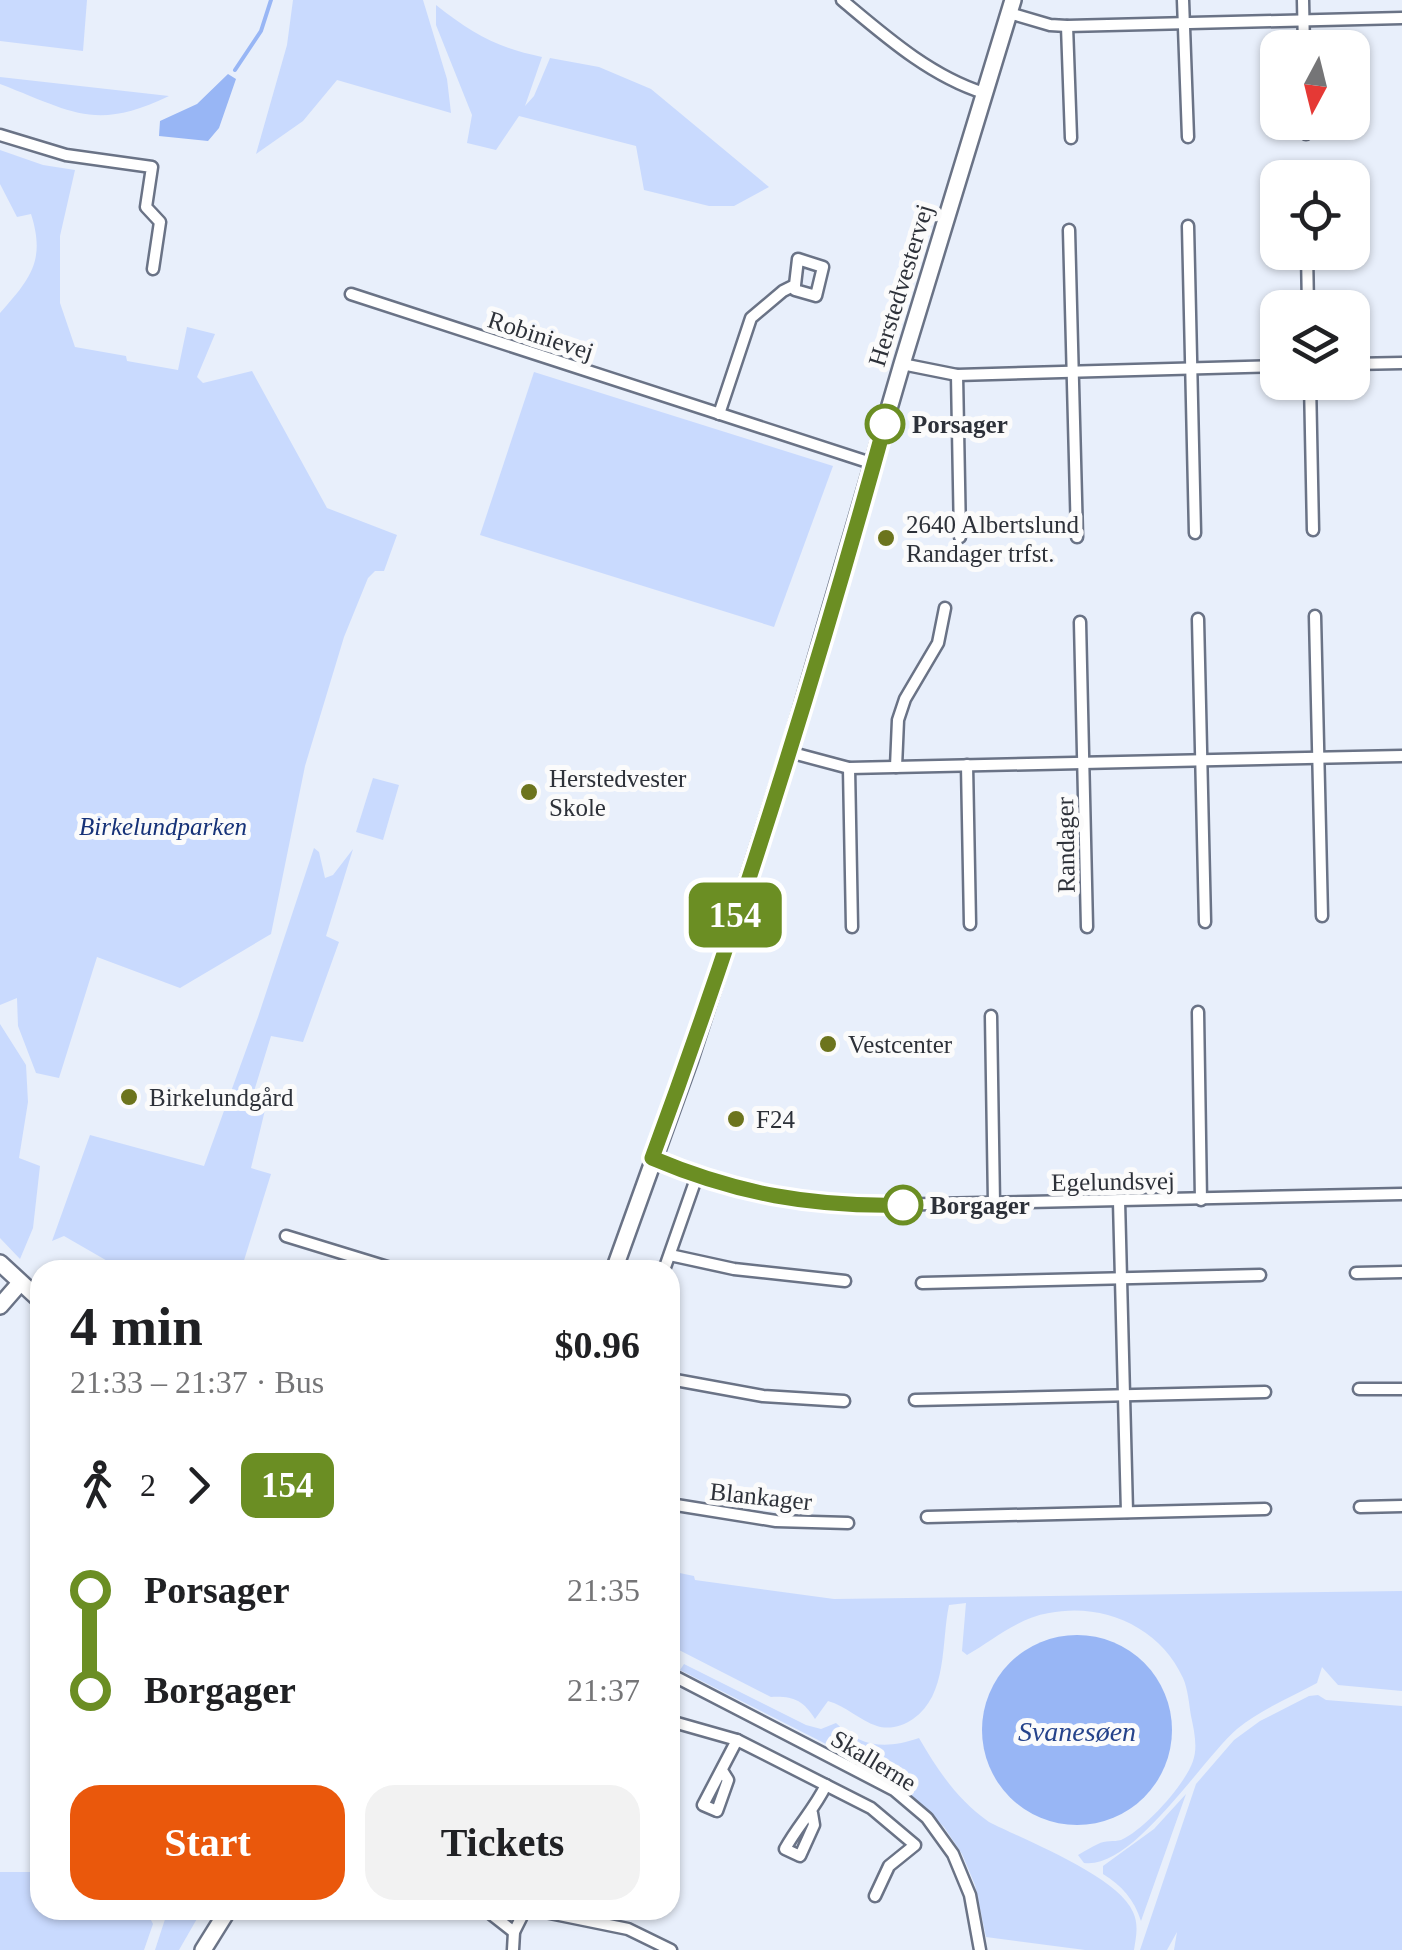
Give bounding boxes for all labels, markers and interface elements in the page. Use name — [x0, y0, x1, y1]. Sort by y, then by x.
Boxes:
north arrow — [1260, 30, 1370, 140]
map controls — [1260, 30, 1370, 400]
button: locate — [1260, 160, 1370, 270]
street label: Herstedvestervej — [863, 201, 938, 369]
button: layers — [1260, 290, 1370, 400]
street label: Robinievej — [484, 306, 597, 365]
marker: Porsager — [866, 405, 904, 443]
place label: Porsager — [912, 411, 1008, 438]
place label: 2640 Albertslund Randager trfst. — [906, 511, 1079, 567]
marker: 2640 Albertslund Randager trfst. — [875, 527, 897, 549]
place label: Herstedvester Skole — [549, 765, 687, 821]
marker: Herstedvester Skole — [518, 781, 540, 803]
street label: Randager — [1051, 796, 1080, 893]
park label: Birkelundparken — [79, 813, 247, 840]
line badge: 154 — [678, 882, 792, 948]
text: 154 — [709, 896, 761, 935]
place label: Vestcenter — [848, 1031, 953, 1058]
marker: Vestcenter — [817, 1033, 839, 1055]
place label: Birkelundgård — [149, 1084, 294, 1111]
marker: Birkelundgård — [118, 1086, 140, 1108]
place label: F24 — [756, 1106, 795, 1133]
marker: F24 — [725, 1108, 747, 1130]
street label: Egelundsvej — [1051, 1167, 1175, 1196]
marker: Borgager — [884, 1186, 922, 1224]
place label: Borgager — [930, 1192, 1030, 1219]
text: 4 min — [70, 1296, 203, 1357]
text: $0.96 — [555, 1324, 640, 1366]
text: 21:33 – 21:37 · Bus — [70, 1364, 324, 1400]
icon: walk — [70, 1458, 125, 1513]
icon: forward — [171, 1458, 226, 1513]
text: 154 — [261, 1466, 314, 1505]
text: 2 — [140, 1467, 156, 1503]
street label: Blankager — [708, 1478, 814, 1515]
text: Porsager — [144, 1569, 290, 1611]
text: 21:35 — [567, 1572, 640, 1608]
text: Borgager — [144, 1669, 296, 1711]
text: 21:37 — [567, 1672, 640, 1708]
water label: Svanesøen — [1018, 1716, 1136, 1747]
street label: Skallerne — [826, 1725, 921, 1796]
button: Start — [70, 1785, 345, 1900]
button: Tickets — [365, 1785, 640, 1900]

